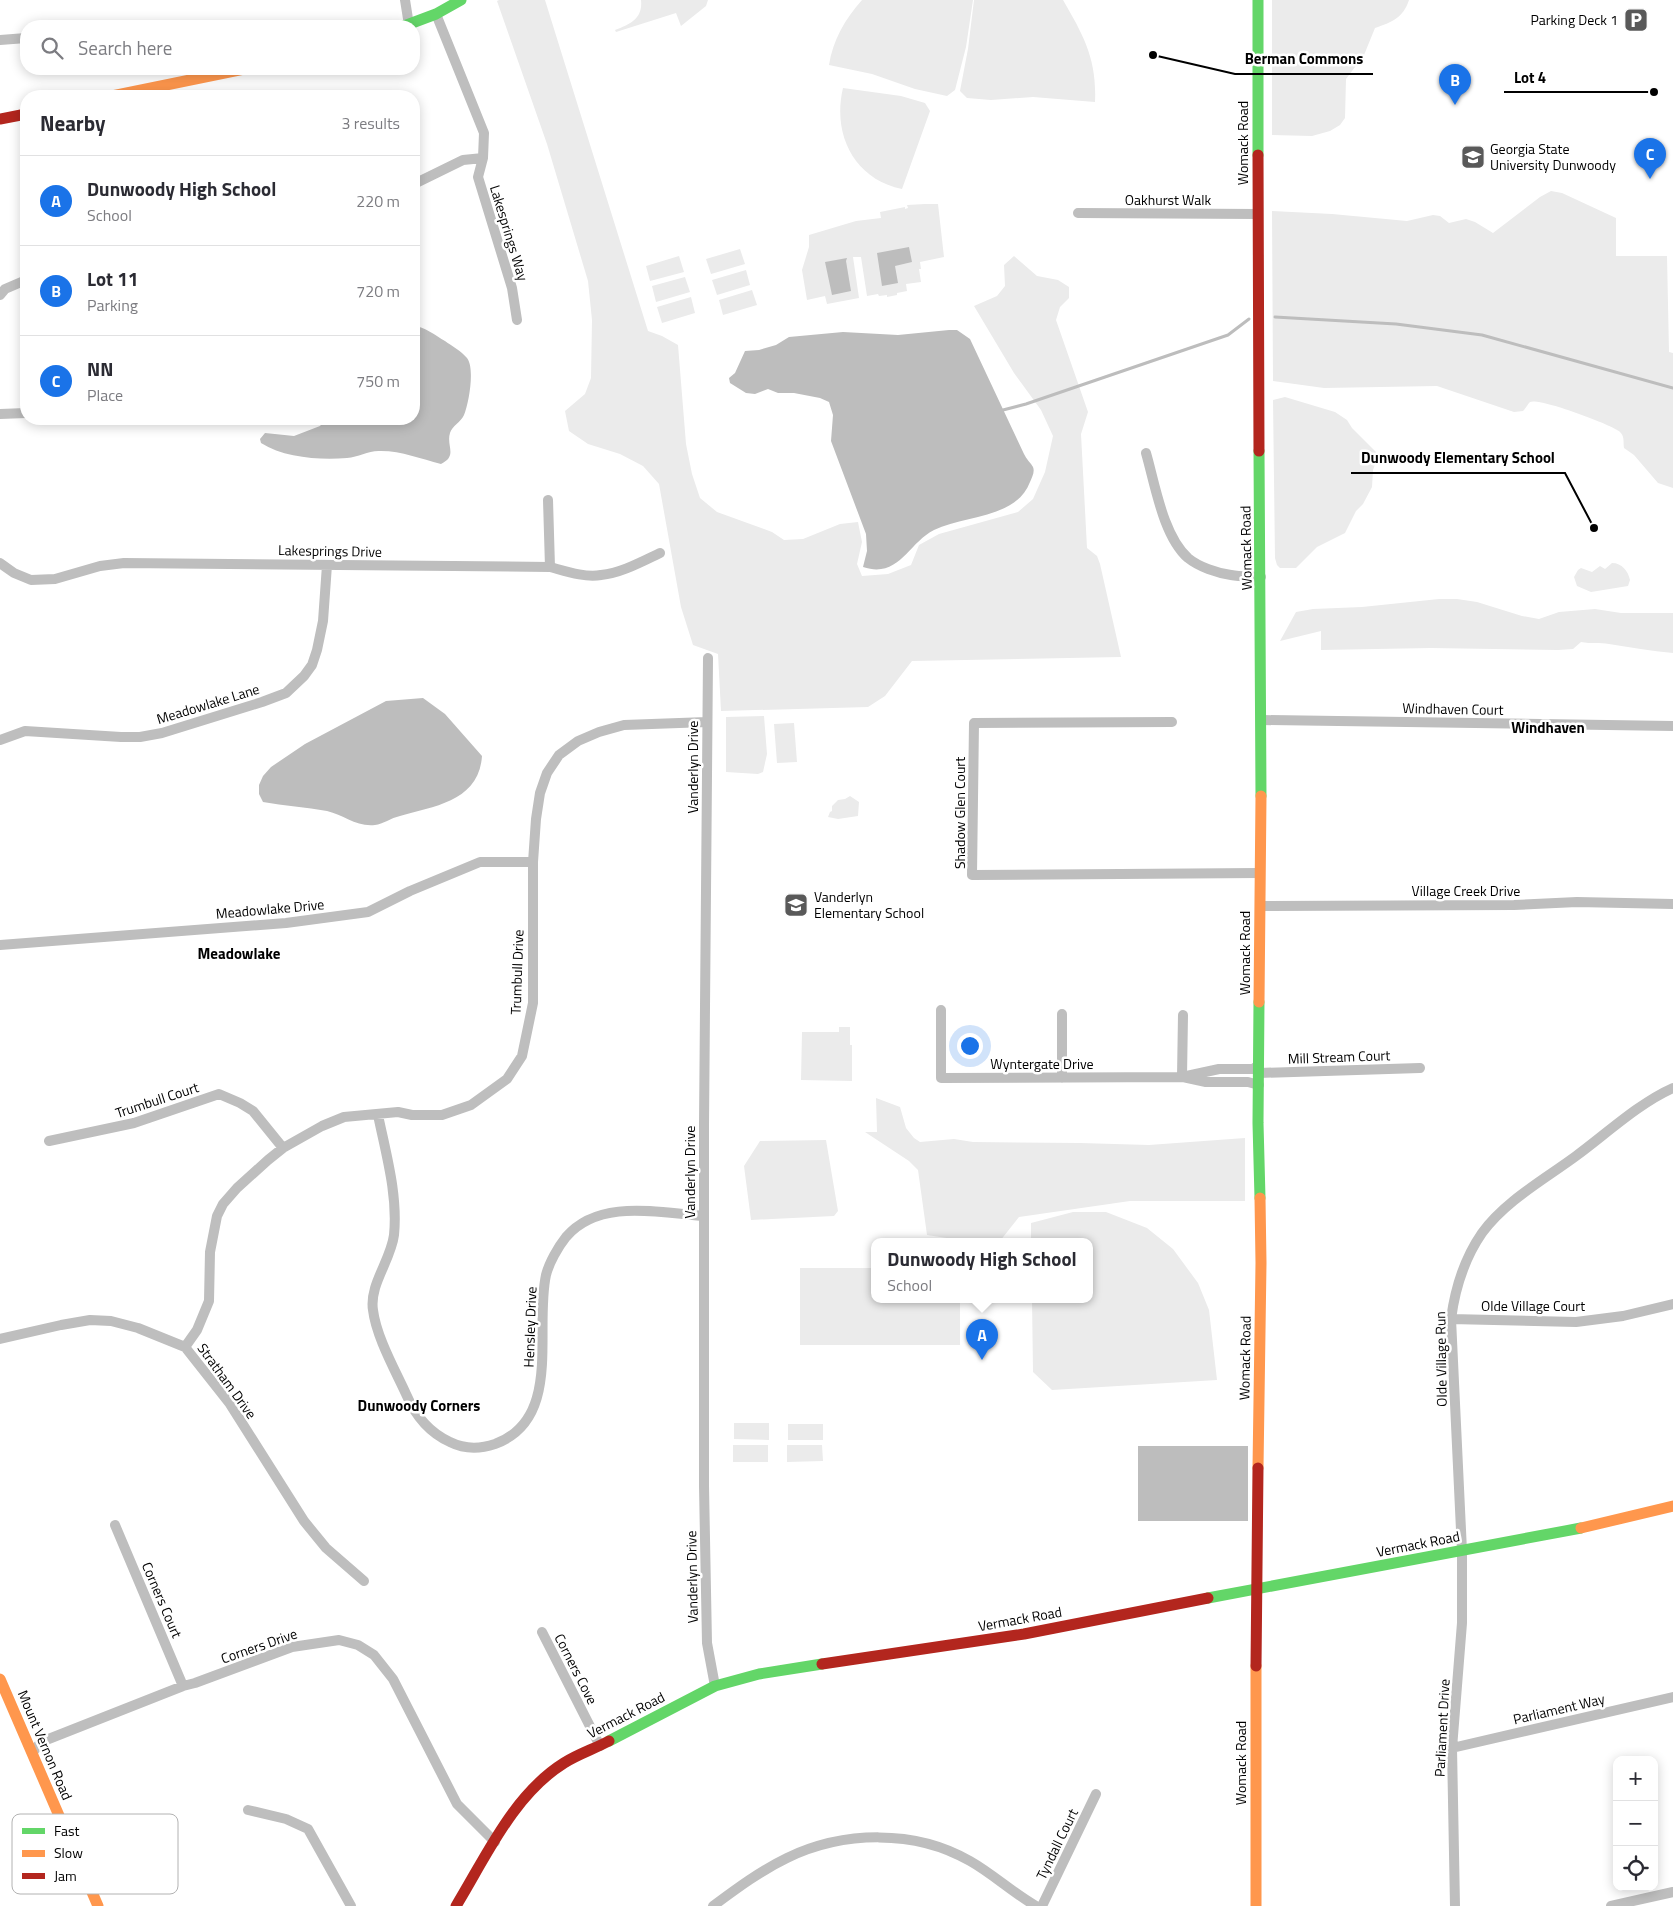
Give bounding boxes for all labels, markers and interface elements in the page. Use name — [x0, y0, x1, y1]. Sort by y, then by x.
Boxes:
parking icon: Parking Deck 1 — [1623, 7, 1649, 33]
place label: Parking Deck 1 — [1531, 9, 1618, 30]
search box — [20, 20, 420, 75]
text: Search here — [78, 33, 172, 62]
icon: search — [38, 34, 66, 62]
callout: Berman Commons — [1235, 44, 1373, 74]
text: Berman Commons — [1245, 47, 1363, 70]
callout: Lot 4 — [1504, 62, 1556, 92]
pin: B — [1439, 64, 1471, 105]
text: Lot 4 — [1514, 66, 1546, 89]
street label: Womack Road — [1232, 101, 1253, 185]
text: Nearby — [40, 107, 105, 139]
text: 3 results — [341, 111, 400, 135]
place label: Georgia State University Dunwoody — [1490, 138, 1616, 175]
pin: C — [1634, 138, 1666, 179]
school or university icon: Georgia State University Dunwoody — [1460, 144, 1486, 170]
text: Dunwoody High School — [87, 174, 276, 203]
street label: Lakesprings Way — [485, 182, 534, 284]
text: A — [51, 189, 61, 213]
text: 220 m — [356, 189, 400, 213]
street label: Oakhurst Walk — [1125, 189, 1211, 210]
text: School — [87, 203, 132, 227]
text: Lot 11 — [87, 264, 138, 293]
text: B — [51, 279, 61, 303]
text: 720 m — [356, 279, 400, 303]
text: Parking — [87, 293, 138, 317]
text: NN — [87, 354, 113, 383]
text: C — [52, 369, 60, 393]
text: 750 m — [356, 369, 400, 393]
text: Place — [87, 383, 123, 407]
callout: Dunwoody Elementary School — [1351, 443, 1565, 473]
text: Dunwoody Elementary School — [1361, 446, 1555, 469]
street label: Womack Road — [1234, 506, 1257, 590]
street label: Lakesprings Drive — [278, 539, 382, 562]
street label: Meadowlake Lane — [154, 678, 262, 729]
street label: Windhaven Court — [1402, 697, 1504, 720]
district label: Windhaven — [1511, 716, 1585, 739]
street label: Vanderlyn Drive — [682, 721, 703, 813]
street label: Shadow Glen Court — [949, 757, 970, 869]
street label: Village Creek Drive — [1412, 880, 1520, 901]
place label: Vanderlyn Elementary School — [814, 886, 924, 923]
school or university icon: Vanderlyn Elementary School — [783, 892, 809, 918]
street label: Meadowlake Drive — [215, 893, 325, 924]
street label: Womack Road — [1234, 911, 1255, 995]
street label: Trumbull Drive — [505, 929, 528, 1015]
district label: Meadowlake — [198, 942, 281, 965]
your location — [957, 1033, 983, 1059]
street label: Mill Stream Court — [1287, 1044, 1391, 1069]
street label: Wyntergate Drive — [990, 1053, 1094, 1074]
street label: Trumbull Court — [112, 1076, 201, 1123]
street label: Vanderlyn Drive — [679, 1126, 700, 1218]
popup — [871, 1238, 1093, 1303]
text: Dunwoody High School — [887, 1244, 1077, 1273]
text: School — [887, 1273, 932, 1297]
street label: Hensley Drive — [518, 1286, 541, 1368]
street label: Olde Village Court — [1481, 1295, 1585, 1316]
street label: Olde Village Run — [1429, 1311, 1452, 1407]
street label: Womack Road — [1233, 1316, 1256, 1400]
pin: A — [966, 1319, 998, 1360]
street label: Stratham Drive — [193, 1338, 262, 1423]
district label: Dunwoody Corners — [358, 1394, 480, 1417]
street label: Vermack Road — [1374, 1525, 1461, 1562]
street label: Vanderlyn Drive — [680, 1530, 703, 1624]
street label: Corners Court — [137, 1559, 188, 1641]
street label: Vermack Road — [976, 1601, 1063, 1636]
street label: Corners Drive — [218, 1623, 300, 1668]
street label: Corners Cove — [550, 1630, 603, 1708]
street label: Parliament Drive — [1428, 1678, 1455, 1778]
street label: Vermack Road — [583, 1686, 668, 1743]
street label: Mount Vernon Road — [13, 1687, 78, 1803]
street label: Parliament Way — [1511, 1688, 1607, 1729]
street label: Womack Road — [1230, 1721, 1251, 1805]
map controls — [1613, 1756, 1658, 1891]
button: + — [1613, 1756, 1658, 1801]
button: − — [1613, 1801, 1658, 1846]
street label: Tyndall Court — [1030, 1805, 1083, 1883]
legend — [12, 1814, 178, 1894]
text: Fast — [54, 1820, 79, 1841]
text: Slow — [54, 1842, 83, 1863]
button: locate — [1613, 1846, 1658, 1891]
text: Jam — [54, 1865, 77, 1886]

